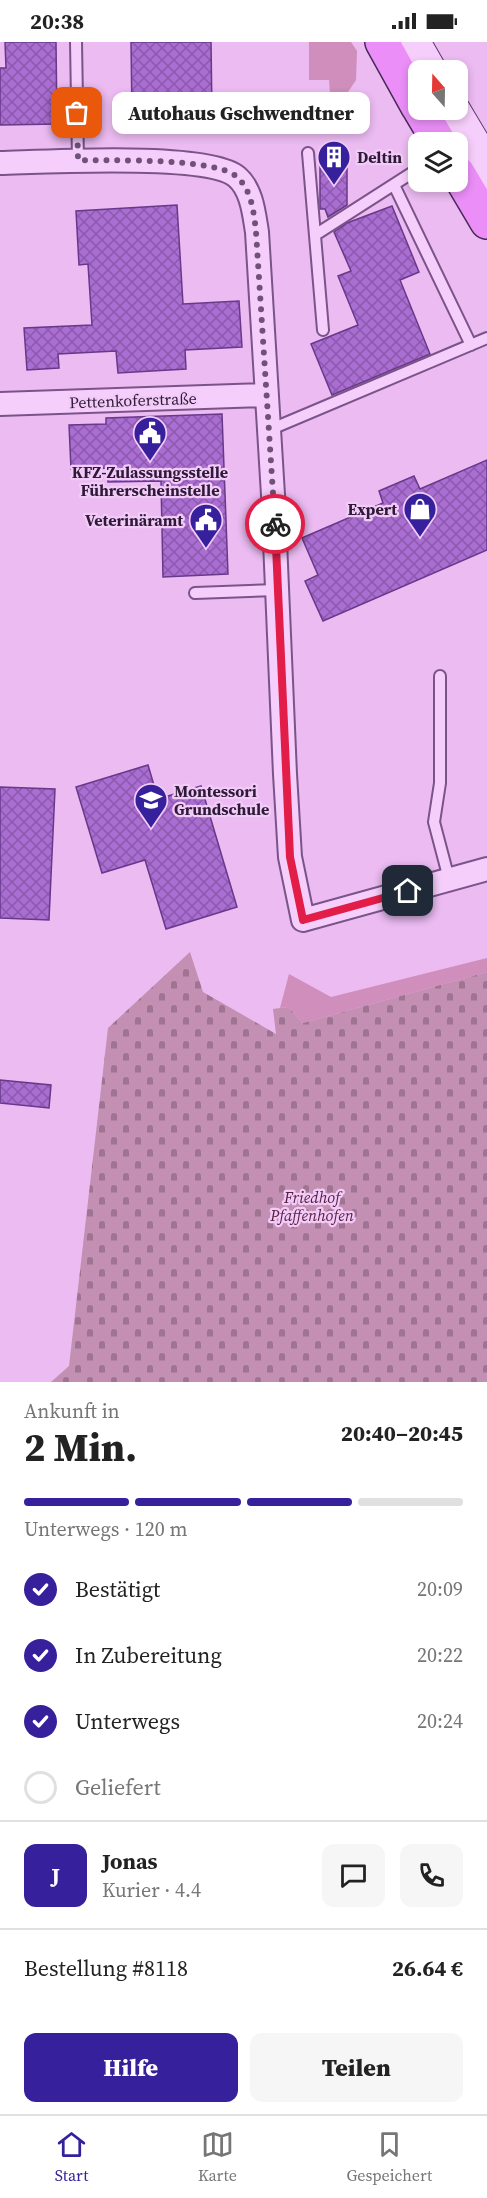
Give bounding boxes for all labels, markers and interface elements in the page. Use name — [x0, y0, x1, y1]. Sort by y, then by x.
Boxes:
text: 20:38 — [30, 6, 84, 36]
north arrow — [408, 60, 468, 120]
map controls — [408, 60, 468, 192]
pin — [51, 87, 102, 138]
callout: Autohaus Gschwendtner — [113, 92, 371, 134]
icon: bag — [60, 96, 93, 129]
text: Autohaus Gschwendtner — [128, 99, 354, 127]
button: layers — [408, 132, 468, 192]
building icon: Deltin — [316, 139, 352, 186]
place label: Deltin — [357, 146, 402, 168]
street label: Pettenkoferstraße — [69, 387, 197, 413]
public building icon: KFZ-Zulassungsstelle Führerscheinstelle — [132, 415, 168, 462]
place label: KFZ-Zulassungsstelle Führerscheinstelle — [72, 461, 228, 501]
shop icon: Expert — [402, 491, 438, 538]
courier — [245, 494, 305, 554]
place label: Expert — [347, 498, 397, 520]
public building icon: Veterinäramt — [188, 502, 224, 549]
icon: bike — [259, 508, 292, 541]
place label: Veterinäramt — [85, 509, 183, 531]
place label: Montessori Grundschule — [174, 780, 269, 820]
school or university icon: Montessori Grundschule — [133, 782, 169, 829]
pin — [382, 865, 433, 916]
icon: home — [391, 874, 424, 907]
park label: Friedhof Pfaffenhofen — [269, 1186, 354, 1226]
text: Ankunft in — [24, 1397, 120, 1425]
text: 20:40–20:45 — [341, 1418, 463, 1448]
text: 2 Min. — [24, 1421, 137, 1474]
text: Unterwegs · 120 m — [24, 1515, 187, 1543]
icon: check — [24, 1573, 57, 1606]
text: Bestätigt — [75, 1574, 160, 1604]
text: 20:09 — [417, 1575, 463, 1603]
icon: check — [24, 1639, 57, 1672]
text: In Zubereitung — [75, 1640, 222, 1670]
text: 20:22 — [417, 1641, 463, 1669]
icon: check — [24, 1705, 57, 1738]
text: Unterwegs — [75, 1706, 180, 1736]
text: 20:24 — [417, 1707, 463, 1735]
text: Geliefert — [75, 1772, 161, 1802]
button: chat — [322, 1844, 385, 1907]
button: phone — [400, 1844, 463, 1907]
text: Jonas — [102, 1846, 158, 1876]
text: J — [51, 1860, 60, 1890]
text: Kurier · 4.4 — [102, 1876, 201, 1904]
text: Bestellung #8118 — [24, 1953, 188, 1983]
text: 26.64 € — [392, 1953, 463, 1983]
button: Hilfe — [24, 2033, 238, 2102]
button: Teilen — [250, 2033, 463, 2102]
tab: Start — [55, 2128, 88, 2186]
tab: Karte — [198, 2128, 237, 2186]
tab: Gespeichert — [346, 2128, 432, 2186]

